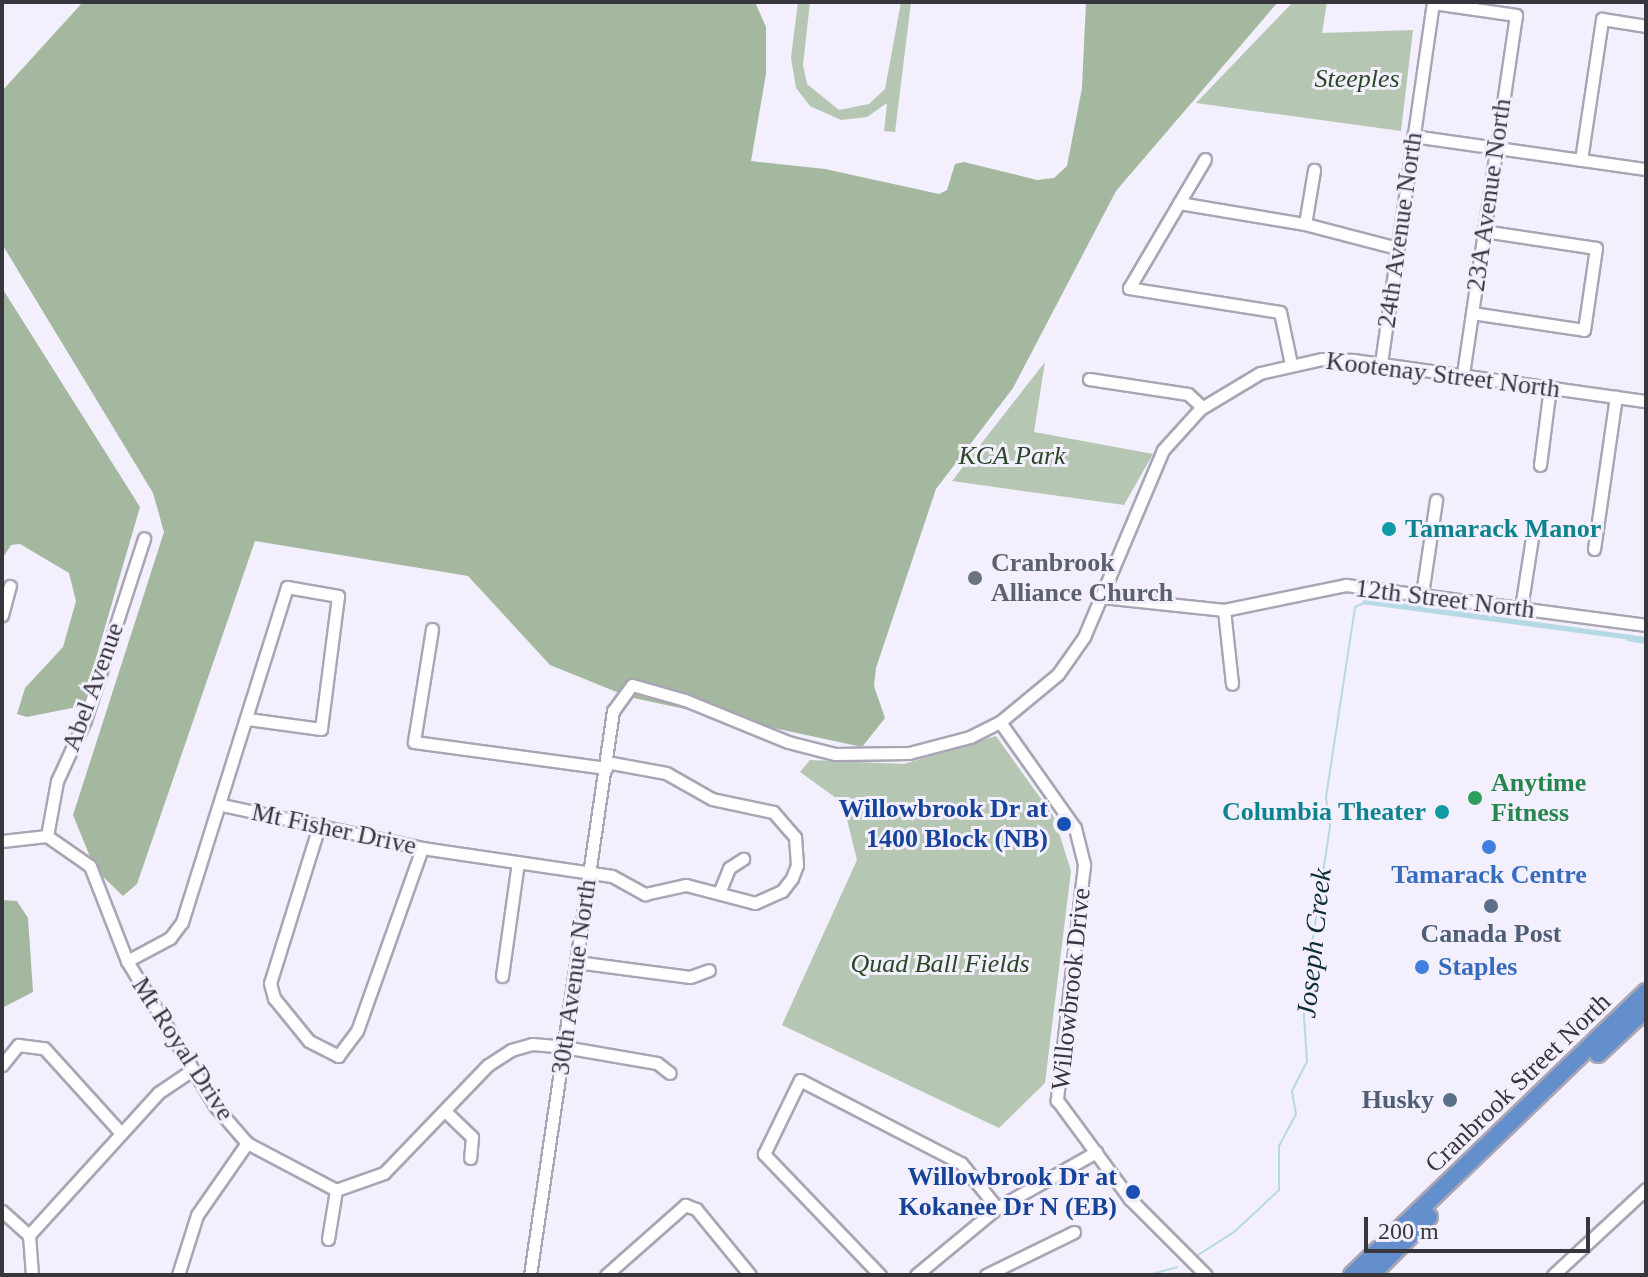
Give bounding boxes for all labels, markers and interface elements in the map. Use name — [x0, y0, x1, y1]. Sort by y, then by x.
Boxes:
park label: Steeples — [1314, 63, 1400, 95]
street label: 23A Avenue North — [1460, 95, 1518, 295]
street label: 24th Avenue North — [1371, 129, 1429, 331]
street label: Kootenay Street North — [1324, 345, 1562, 405]
park label: KCA Park — [958, 440, 1066, 472]
place label: Tamarack Manor — [1405, 513, 1601, 545]
marker: Tamarack Manor — [1380, 520, 1398, 538]
place label: Cranbrook Alliance Church — [991, 547, 1173, 608]
marker: Cranbrook Alliance Church — [966, 569, 984, 587]
street label: 12th Street North — [1354, 573, 1536, 625]
street label: Abel Avenue — [55, 618, 131, 756]
place label: Anytime Fitness — [1491, 767, 1586, 828]
marker: Anytime Fitness — [1466, 789, 1484, 807]
place label: Willowbrook Dr at 1400 Block (NB) — [838, 793, 1048, 854]
street label: Mt Fisher Drive — [249, 796, 419, 862]
place label: Columbia Theater — [1222, 796, 1426, 828]
marker: Columbia Theater — [1433, 803, 1451, 821]
marker: Willowbrook Dr at 1400 Block (NB) — [1055, 815, 1073, 833]
marker: Tamarack Centre — [1480, 838, 1498, 856]
place label: Tamarack Centre — [1391, 859, 1587, 891]
water label: Joseph Creek — [1289, 866, 1339, 1020]
street label: 30th Avenue North — [545, 876, 603, 1078]
street label: Willowbrook Drive — [1045, 886, 1097, 1092]
marker: Canada Post — [1482, 897, 1500, 915]
place label: Canada Post — [1421, 918, 1561, 950]
park label: Quad Ball Fields — [850, 948, 1030, 980]
place label: Staples — [1438, 951, 1517, 983]
marker: Staples — [1413, 958, 1431, 976]
street label: Mt Royal Drive — [125, 971, 241, 1127]
street label: Cranbrook Street North — [1419, 987, 1617, 1179]
place label: Husky — [1362, 1084, 1434, 1116]
marker: Husky — [1441, 1091, 1459, 1109]
place label: Willowbrook Dr at Kokanee Dr N (EB) — [898, 1161, 1117, 1222]
marker: Willowbrook Dr at Kokanee Dr N (EB) — [1124, 1183, 1142, 1201]
scale bar — [1368, 1201, 1594, 1251]
text: 200 m — [1378, 1218, 1439, 1244]

